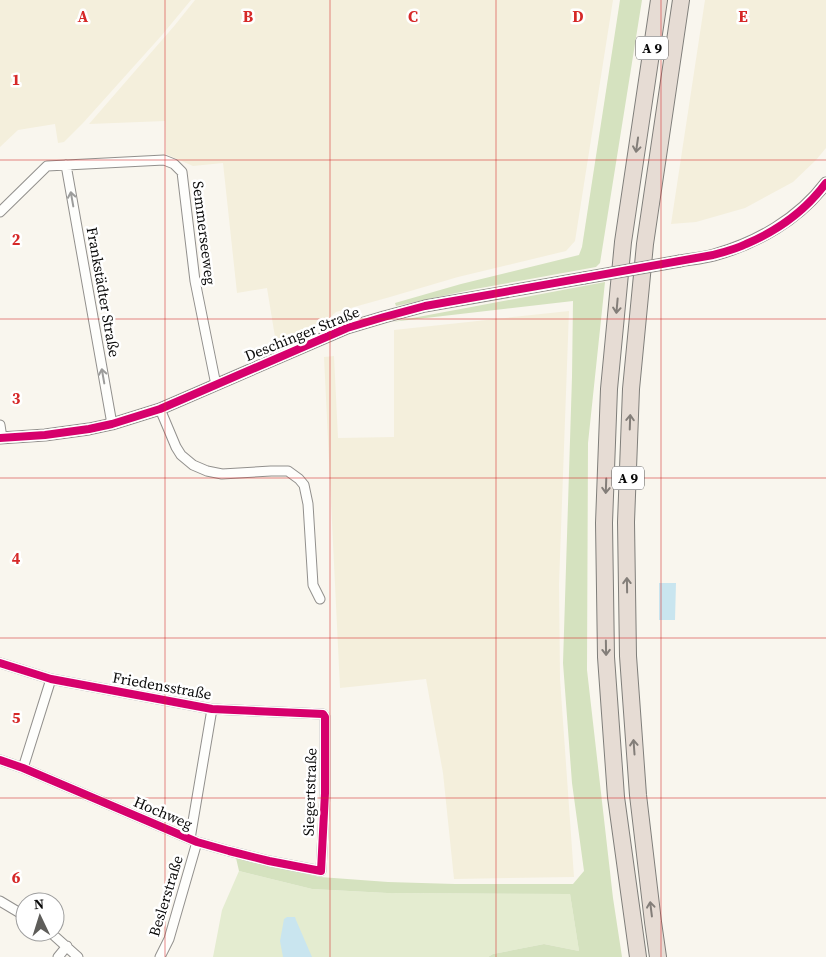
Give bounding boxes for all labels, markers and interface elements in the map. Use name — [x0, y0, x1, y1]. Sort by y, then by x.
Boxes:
text: A — [78, 5, 89, 27]
text: B — [243, 5, 254, 27]
text: C — [408, 5, 418, 27]
text: D — [572, 5, 584, 27]
text: E — [738, 5, 748, 27]
road number: A 9 — [636, 36, 668, 59]
text: 1 — [12, 68, 20, 90]
one-way arrow — [632, 137, 642, 153]
street label: Semmerseeweg — [188, 180, 221, 286]
one-way arrow — [67, 192, 77, 208]
street label: Frankstädter Straße — [82, 225, 125, 359]
text: 2 — [12, 228, 21, 250]
one-way arrow — [612, 298, 622, 314]
street label: Deschinger Straße — [241, 301, 363, 366]
one-way arrow — [98, 369, 108, 385]
text: 3 — [12, 387, 21, 409]
one-way arrow — [625, 415, 635, 431]
road number: A 9 — [612, 466, 644, 489]
one-way arrow — [601, 478, 610, 494]
text: 4 — [12, 547, 21, 569]
one-way arrow — [622, 577, 632, 594]
one-way arrow — [601, 640, 611, 656]
street label: Friedensstraße — [111, 666, 214, 705]
text: 5 — [12, 706, 21, 728]
one-way arrow — [630, 739, 639, 755]
street label: Siegertstraße — [297, 747, 322, 836]
street label: Hochweg — [131, 791, 196, 834]
street label: Beslerstraße — [143, 853, 188, 939]
text: 6 — [12, 866, 21, 888]
north arrow — [15, 892, 65, 942]
text: N — [33, 894, 45, 914]
one-way arrow — [646, 901, 656, 917]

